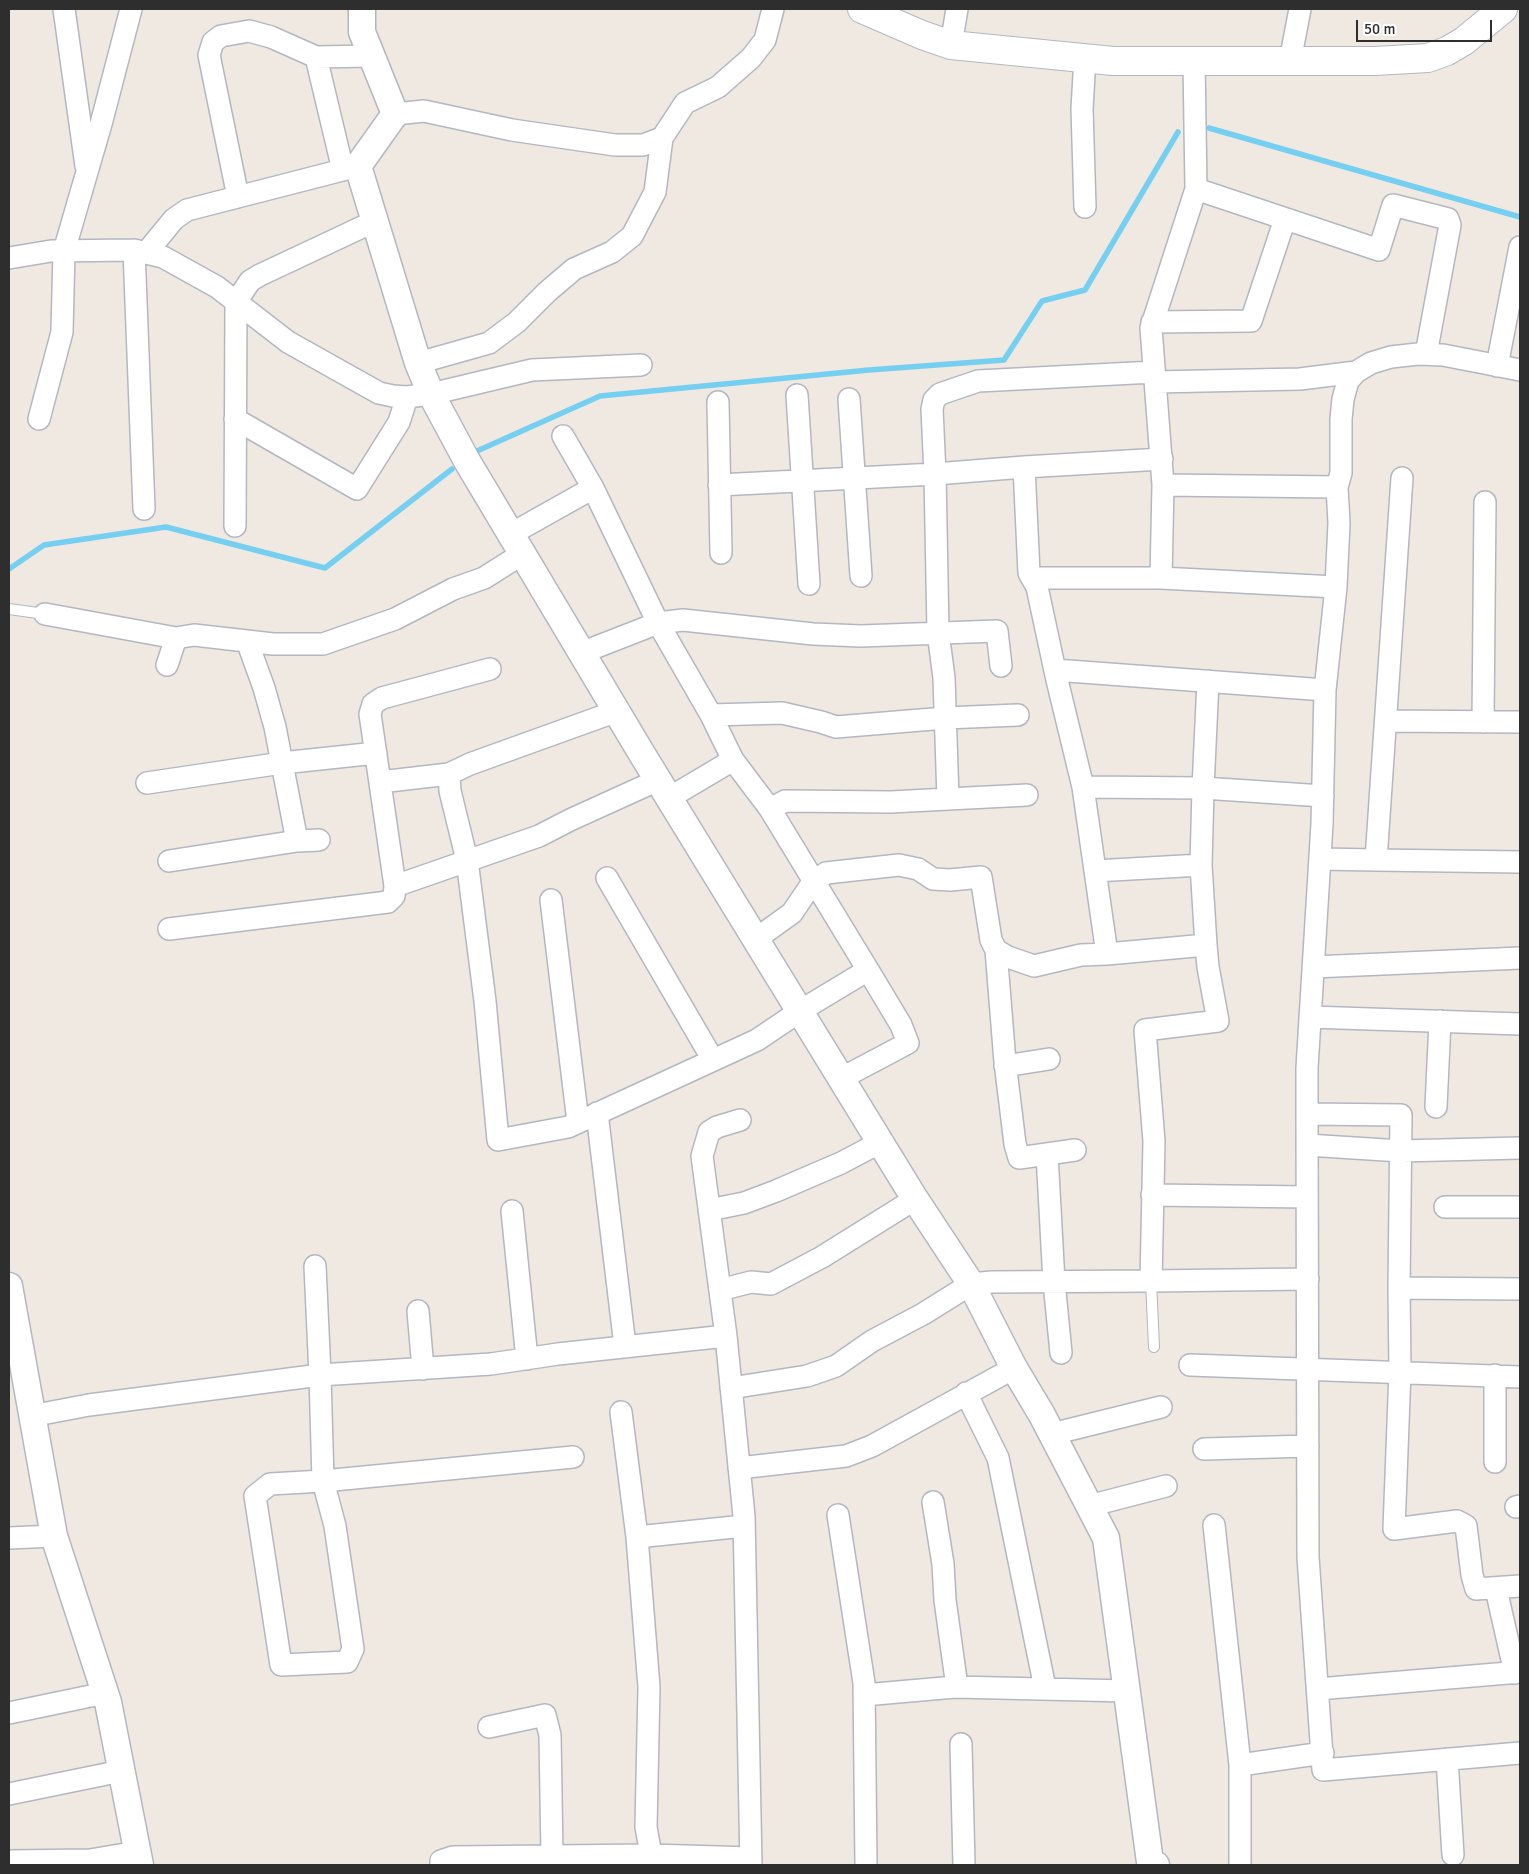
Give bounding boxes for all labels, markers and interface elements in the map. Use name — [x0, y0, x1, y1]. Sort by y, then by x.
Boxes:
scale bar — [1359, 10, 1495, 42]
text: 50 m — [1364, 20, 1395, 38]

